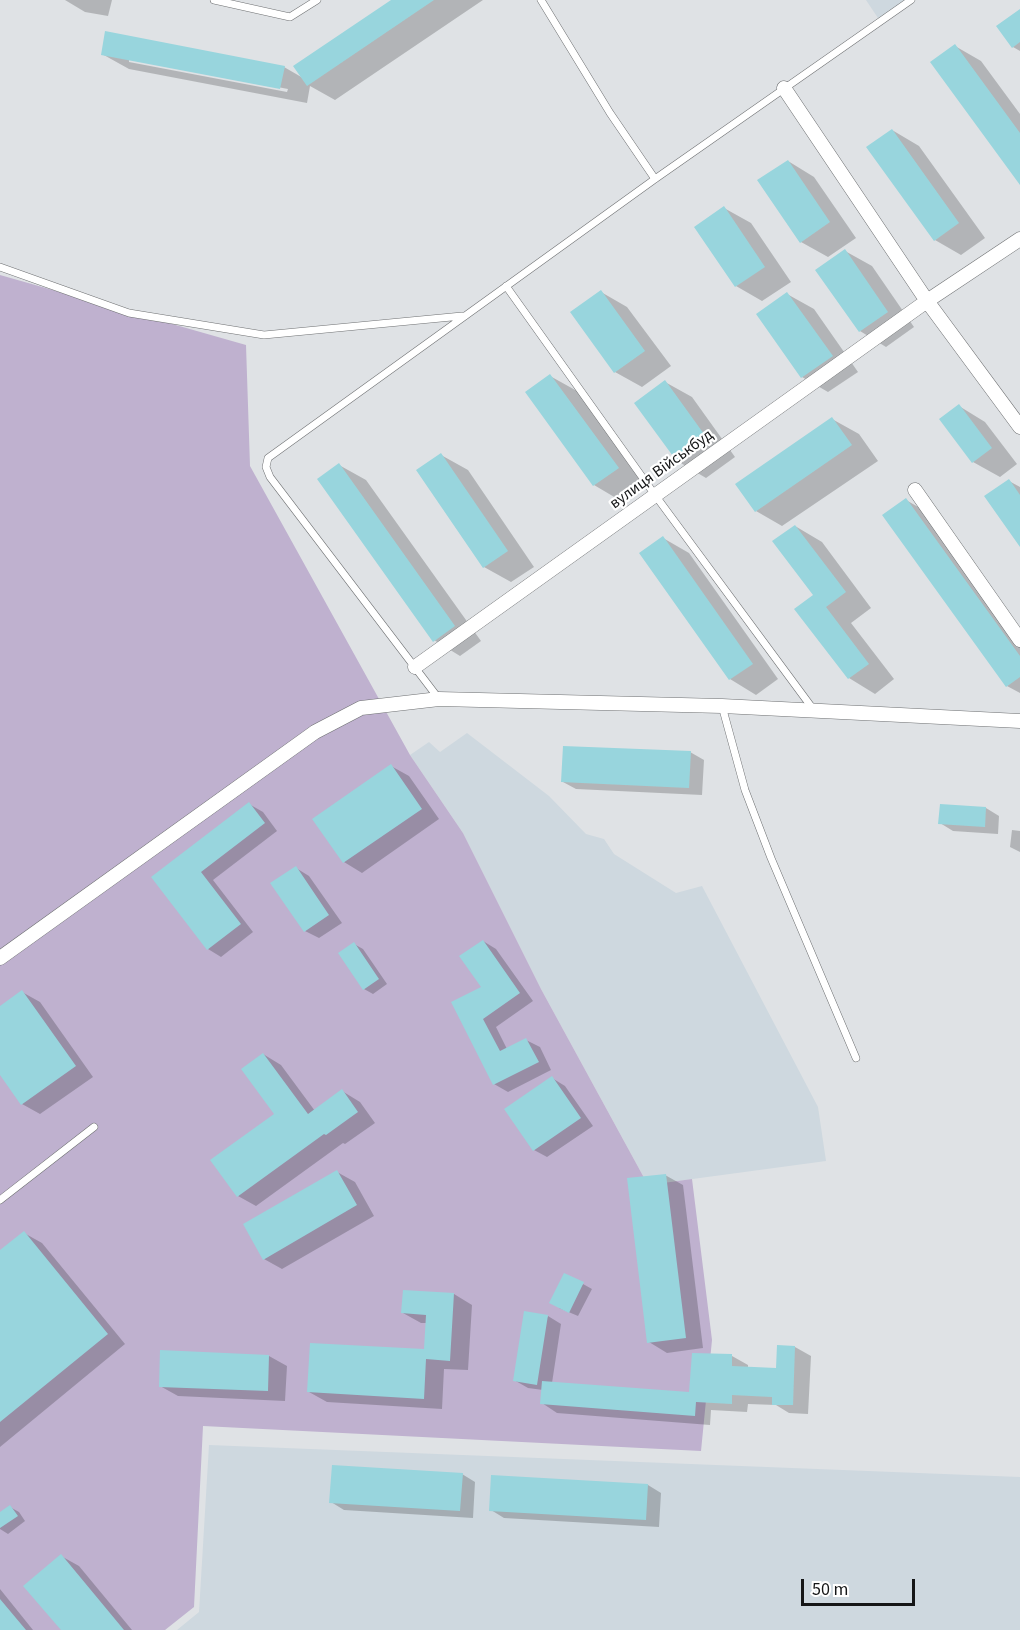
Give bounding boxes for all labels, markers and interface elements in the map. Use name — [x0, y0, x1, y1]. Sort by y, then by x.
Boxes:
street label: вулиця Військбуд — [607, 426, 717, 514]
scale bar — [804, 1567, 918, 1605]
text: 50 m — [812, 1577, 848, 1602]

